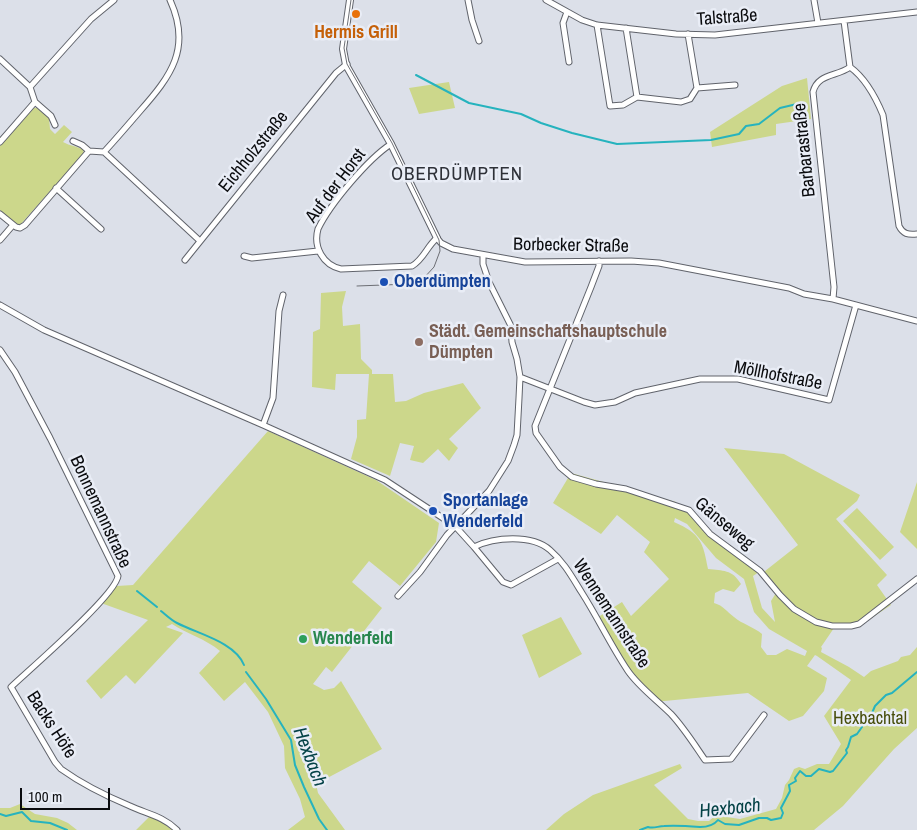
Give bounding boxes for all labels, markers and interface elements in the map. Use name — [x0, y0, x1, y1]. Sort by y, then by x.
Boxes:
street label: Talstraße — [696, 5, 758, 31]
marker: Hermis Grill — [350, 8, 362, 20]
place label: Hermis Grill — [314, 22, 398, 44]
street label: Barbarastraße — [789, 102, 821, 198]
street label: Eichholzstraße — [215, 107, 293, 197]
street label: Auf der Horst — [301, 145, 371, 227]
district label: OBERDÜMPTEN — [390, 164, 524, 186]
street label: Borbecker Straße — [513, 234, 629, 258]
place label: Oberdümpten — [394, 271, 491, 293]
marker: Oberdümpten — [378, 276, 390, 288]
place label: Städt. Gemeinschaftshauptschule Dümpten — [429, 321, 667, 364]
marker: Städt. Gemeinschaftshauptschule Dümpten — [413, 336, 425, 348]
street label: Möllhofstraße — [732, 357, 824, 395]
street label: Bonnemannstraße — [65, 452, 135, 572]
place label: Sportanlage Wenderfeld — [443, 490, 528, 532]
street label: Gänseweg — [690, 493, 758, 555]
marker: Sportanlage Wenderfeld — [427, 505, 439, 517]
street label: Wennemannstraße — [568, 556, 654, 672]
place label: Wenderfeld — [313, 628, 393, 650]
marker: Wenderfeld — [297, 633, 309, 645]
street label: Backs Höfe — [21, 687, 81, 763]
park label: Hexbachtal — [833, 708, 907, 730]
water label: Hexbach — [287, 724, 331, 790]
scale bar — [22, 778, 112, 810]
text: 100 m — [28, 786, 62, 807]
water label: Hexbach — [698, 794, 762, 824]

